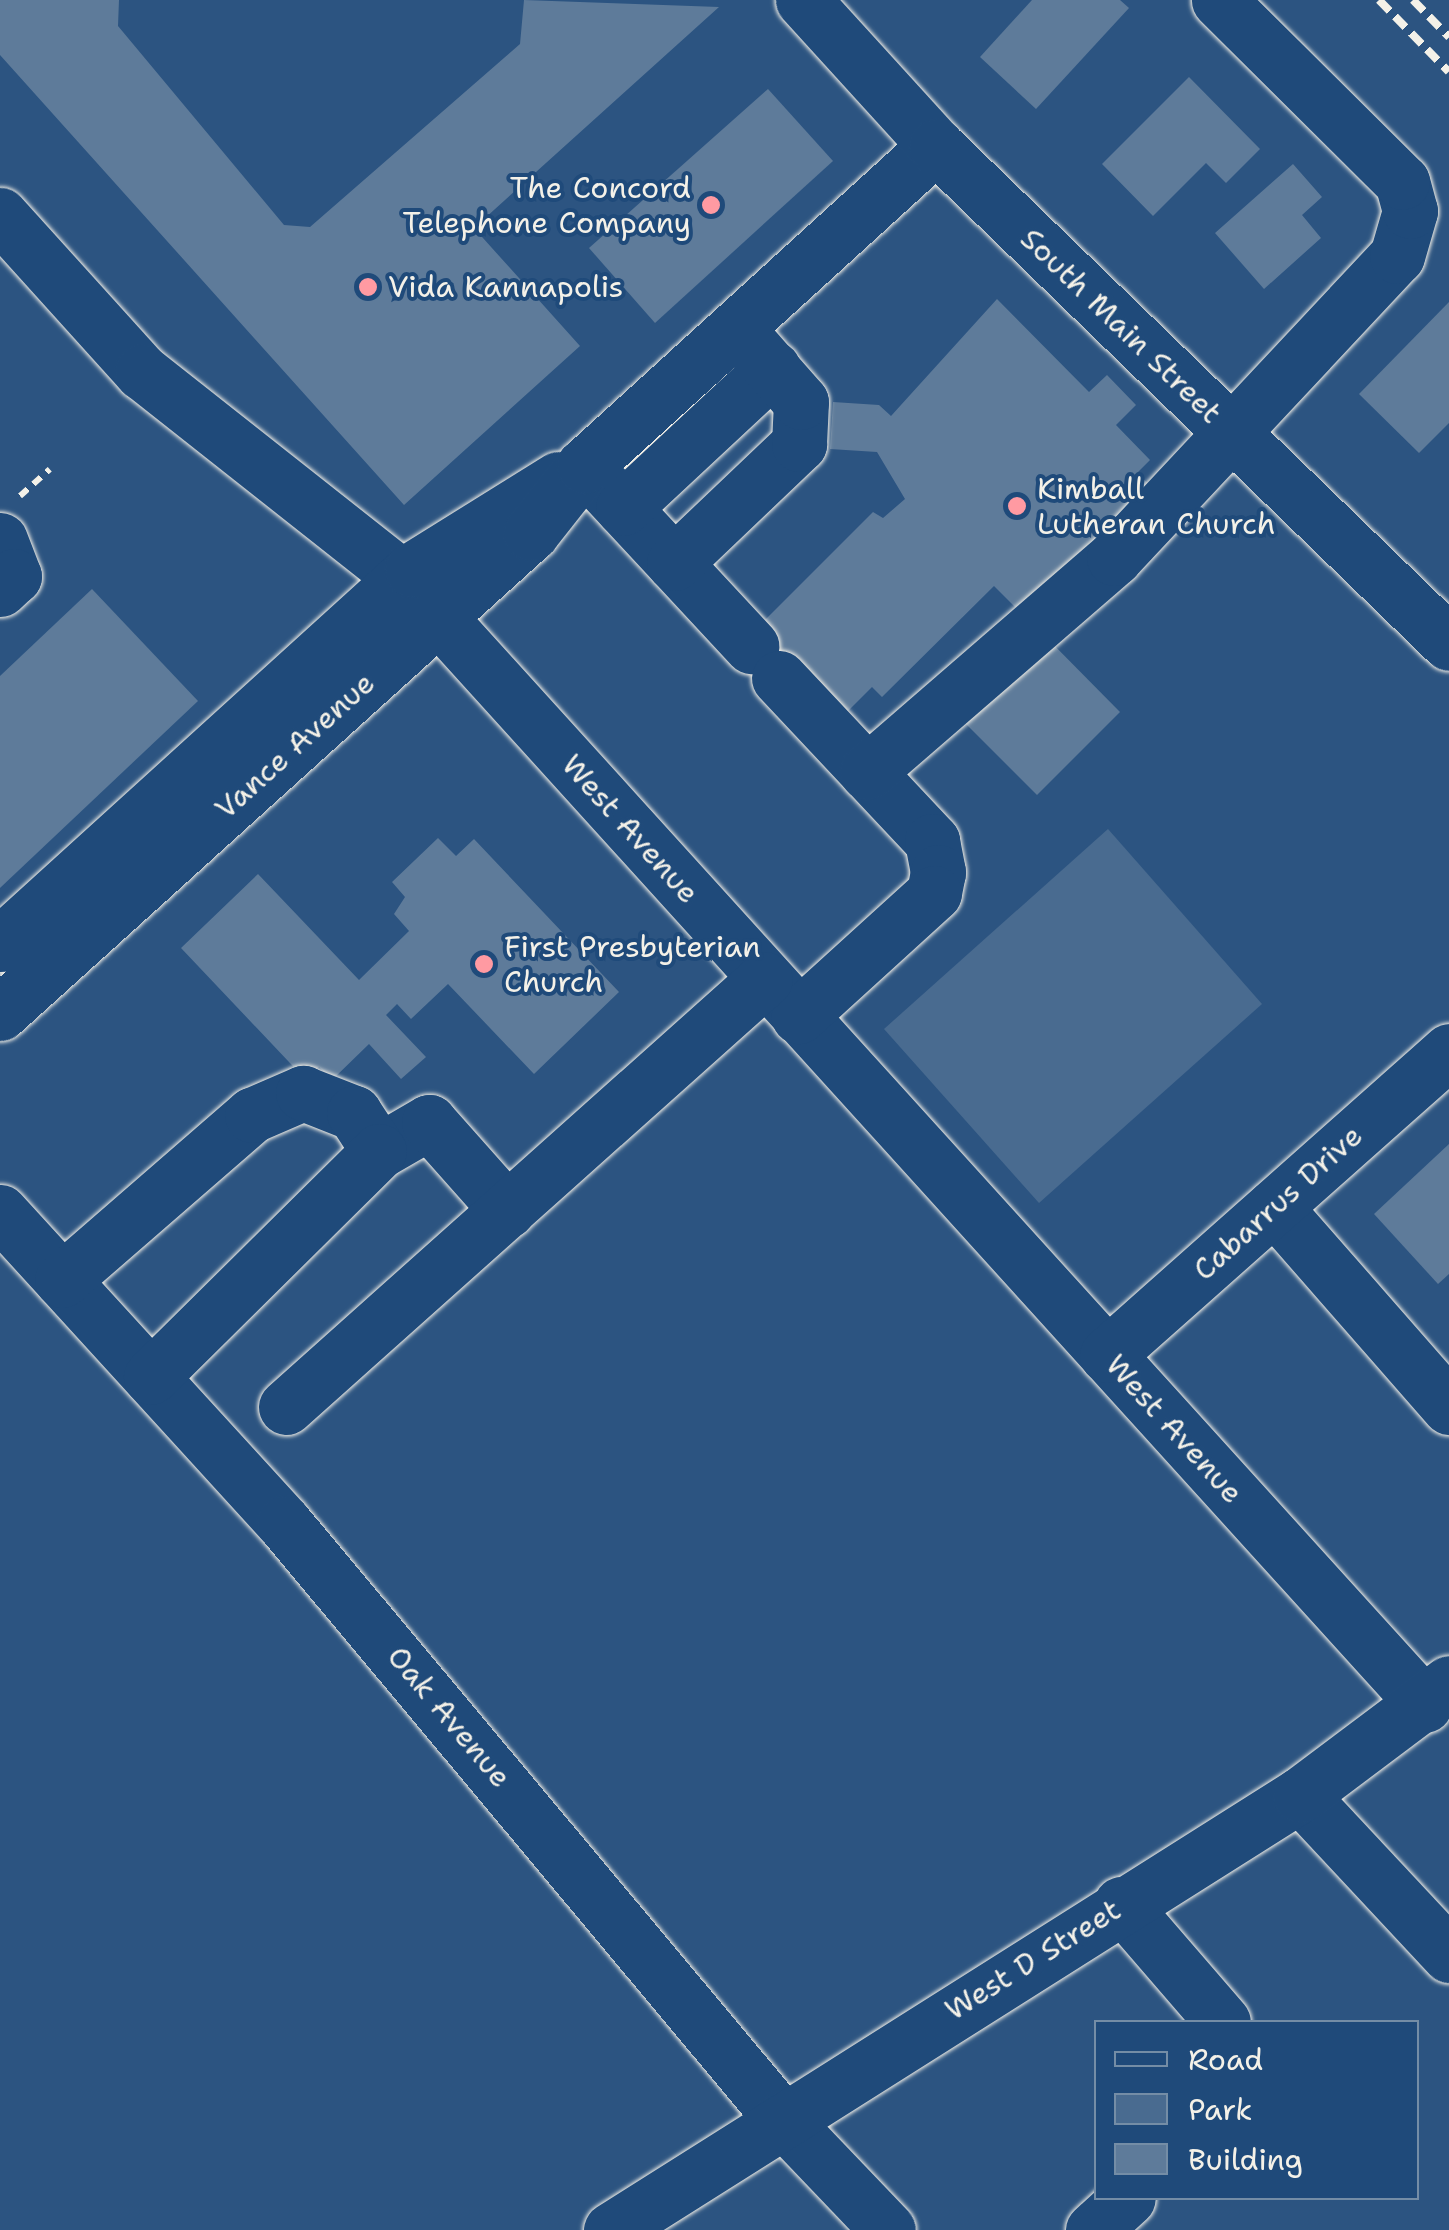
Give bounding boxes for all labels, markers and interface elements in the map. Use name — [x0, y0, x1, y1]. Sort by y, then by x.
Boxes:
place label: The Concord Telephone Company — [403, 170, 691, 240]
marker: The Concord Telephone Company — [700, 194, 722, 216]
street label: South Main Street — [1013, 221, 1229, 431]
place label: Vida Kannapolis — [388, 269, 623, 305]
marker: Vida Kannapolis — [357, 276, 379, 298]
place label: Kimball Lutheran Church — [1037, 471, 1275, 542]
marker: Kimball Lutheran Church — [1006, 495, 1028, 517]
street label: Vance Avenue — [208, 665, 382, 827]
street label: West Avenue — [554, 747, 706, 911]
place label: First Presbyterian Church — [504, 929, 761, 1000]
marker: First Presbyterian Church — [473, 953, 495, 975]
street label: Cabarrus Drive — [1186, 1118, 1370, 1288]
street label: West Avenue — [1098, 1347, 1250, 1511]
street label: Oak Avenue — [380, 1639, 518, 1795]
street label: West D Street — [939, 1892, 1127, 2028]
legend — [1094, 2020, 1419, 2200]
text: Road — [1188, 2039, 1263, 2080]
text: Park — [1188, 2089, 1252, 2130]
text: Building — [1188, 2139, 1303, 2180]

